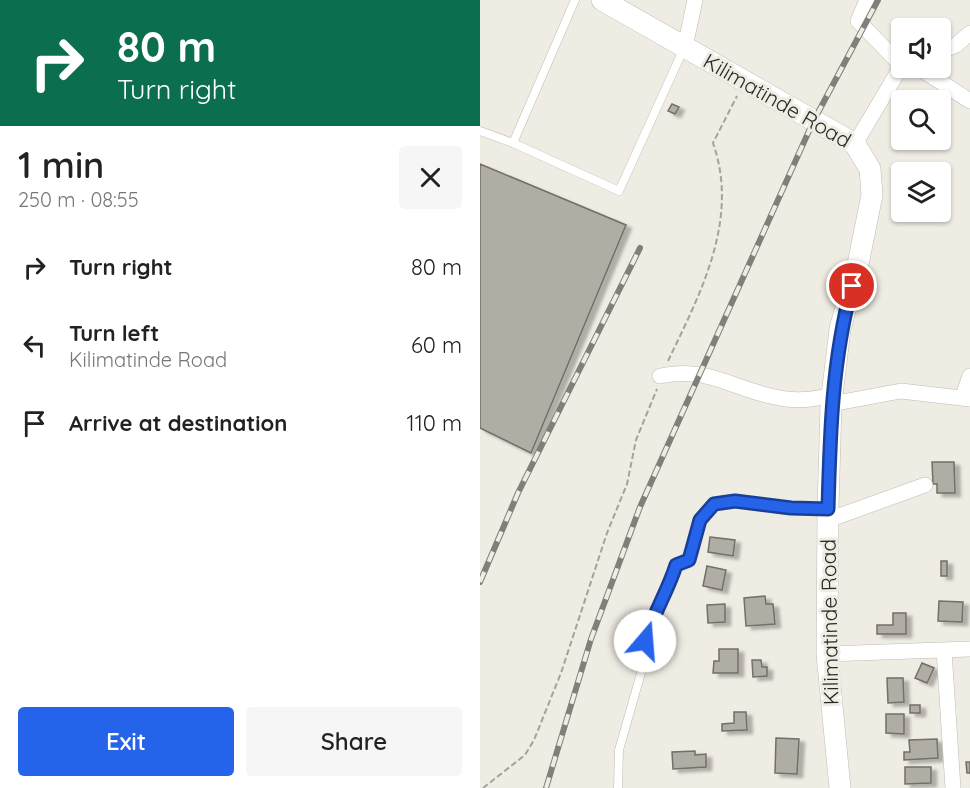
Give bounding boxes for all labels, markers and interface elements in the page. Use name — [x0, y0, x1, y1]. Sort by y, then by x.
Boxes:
map controls — [891, 18, 951, 222]
button: sound — [891, 18, 951, 78]
text: 80 m — [117, 20, 216, 73]
icon: right — [18, 24, 96, 102]
street label: Kilimatinde Road — [699, 47, 856, 153]
text: Turn right — [117, 72, 236, 106]
button: search — [891, 90, 951, 150]
text: 1 min — [18, 142, 104, 187]
button: close — [399, 146, 462, 209]
button: layers — [891, 162, 951, 222]
text: 250 m · 08:55 — [18, 187, 139, 212]
icon: right — [18, 251, 51, 284]
text: Turn right — [69, 253, 173, 281]
text: 80 m — [411, 253, 462, 281]
pin — [826, 260, 877, 311]
icon: arrive — [835, 269, 868, 302]
text: Turn left — [69, 319, 159, 347]
icon: left — [18, 329, 51, 362]
text: 60 m — [411, 331, 462, 359]
text: Kilimatinde Road — [69, 347, 227, 372]
icon: arrive — [18, 407, 51, 440]
text: Arrive at destination — [69, 409, 287, 437]
text: 110 m — [407, 409, 462, 437]
street label: Kilimatinde Road — [815, 539, 843, 705]
position arrow — [613, 609, 677, 673]
button: Exit — [18, 707, 234, 776]
button: Share — [246, 707, 462, 776]

